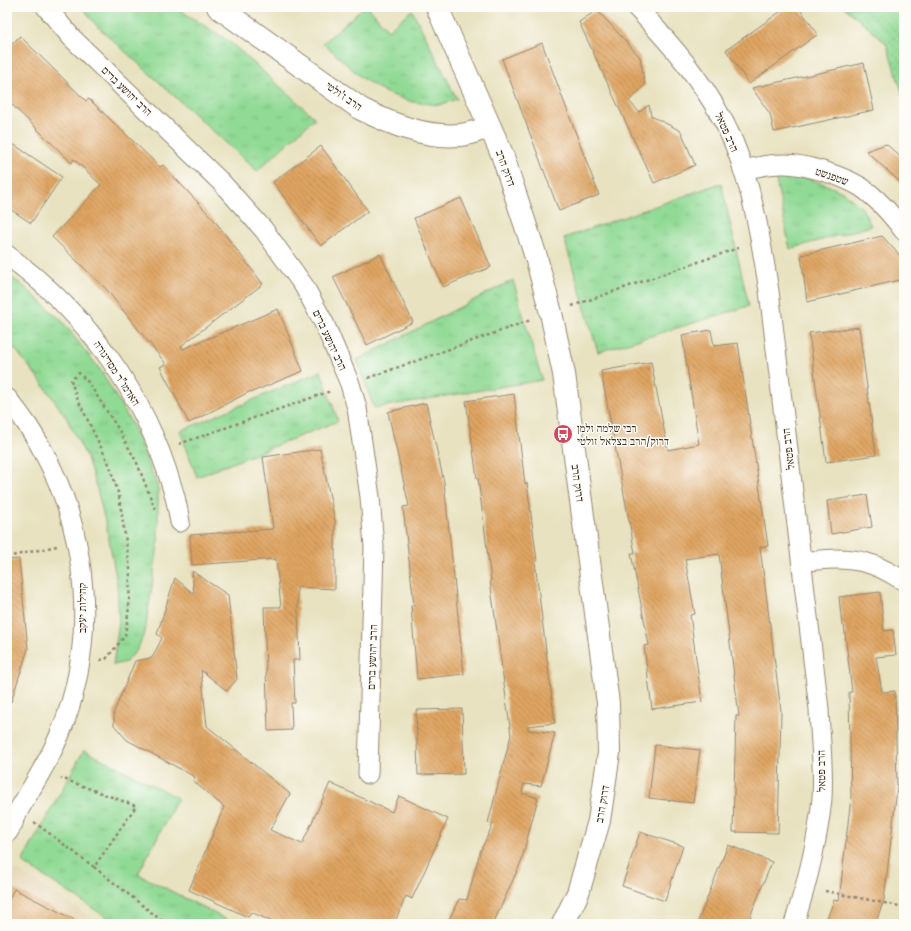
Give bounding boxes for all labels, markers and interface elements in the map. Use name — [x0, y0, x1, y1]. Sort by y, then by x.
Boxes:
street label: הרב יהושע ברים — [99, 63, 156, 119]
street label: הרב ז'ולטי — [323, 78, 365, 114]
street label: הרב פטאל — [712, 110, 742, 154]
street label: דרוק הרב — [493, 148, 519, 188]
street label: שטפנשט — [813, 164, 851, 188]
street label: הרב יהושע ברים — [310, 307, 350, 373]
street label: האדמו"ר מסדיגורה — [91, 338, 143, 408]
place label: רבי שלמה זלמן דרוק/הרב בצלאל זולטי — [577, 421, 669, 448]
bus stop icon: רבי שלמה זלמן דרוק/הרב בצלאל זולטי — [552, 423, 574, 445]
street label: הרב פטאל — [778, 427, 798, 471]
street label: דרוק הרב — [568, 463, 588, 503]
street label: קהילות יעקב — [75, 582, 89, 633]
street label: הרב יהושע ברים — [364, 624, 380, 690]
street label: הרב פטאל — [814, 750, 828, 792]
street label: דרוק הרב — [592, 784, 612, 824]

